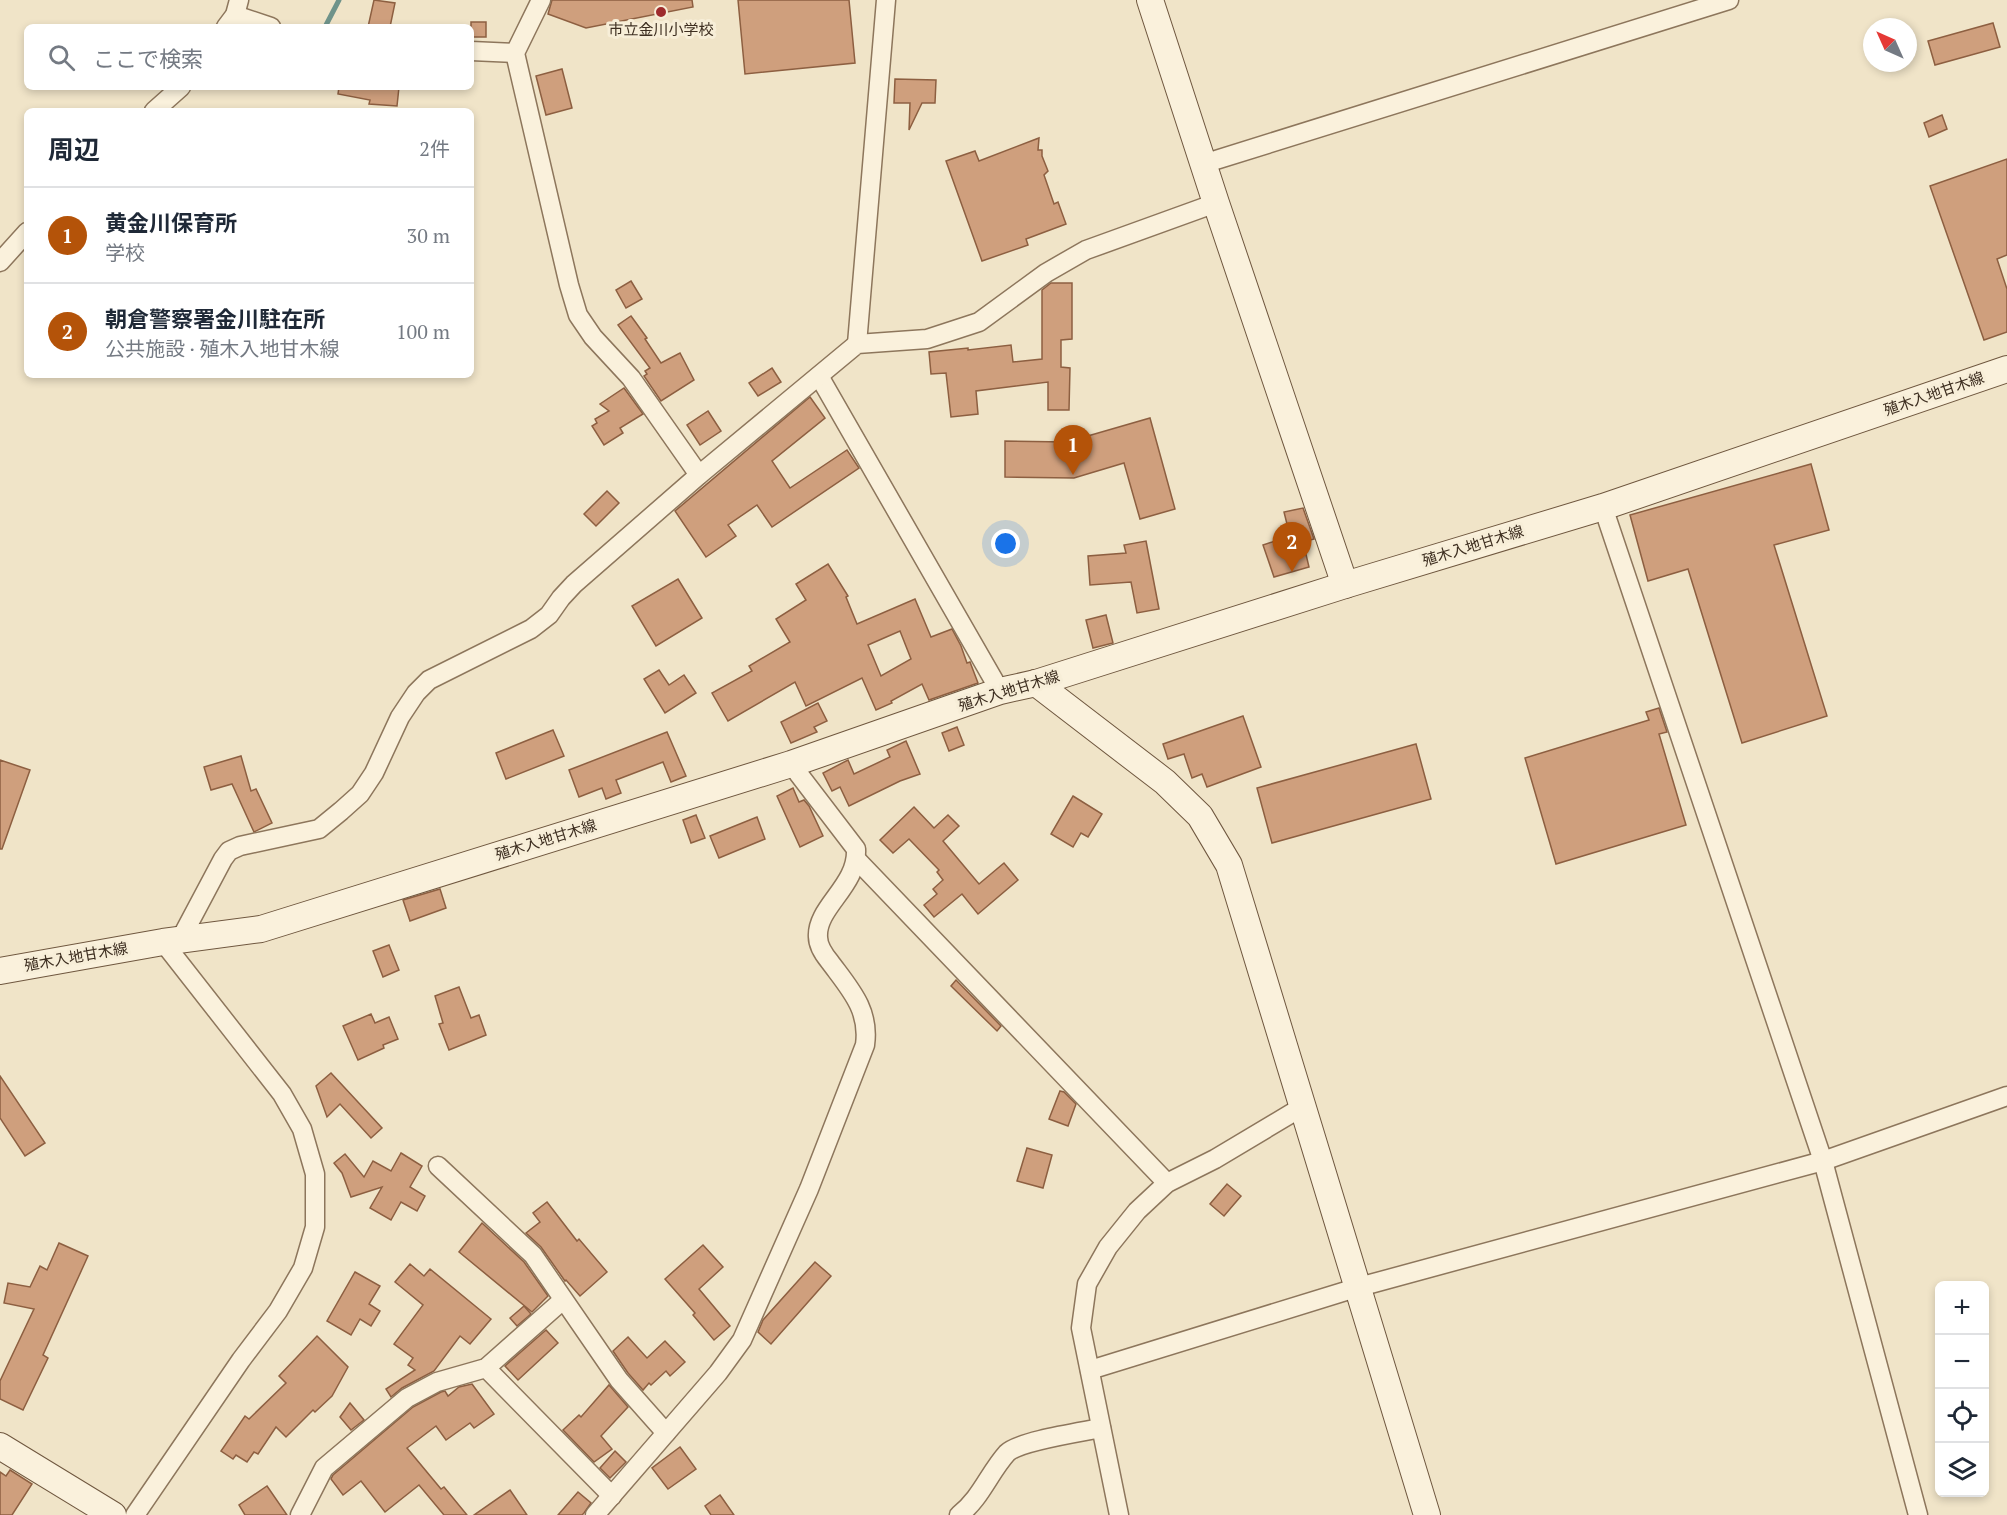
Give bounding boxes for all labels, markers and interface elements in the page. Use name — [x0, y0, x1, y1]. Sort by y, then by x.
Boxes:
marker: 市立金川小学校 — [654, 5, 668, 19]
north arrow — [1863, 18, 1917, 72]
place label: 市立金川小学校 — [608, 19, 714, 39]
search box — [24, 24, 474, 90]
icon: search — [45, 41, 78, 74]
text: ここで検索 — [93, 44, 203, 73]
text: 周辺 — [48, 132, 100, 166]
text: 2件 — [419, 135, 450, 162]
text: 黄金川保育所 — [105, 208, 237, 237]
text: 1 — [62, 222, 73, 249]
text: 30 m — [407, 222, 450, 249]
text: 学校 — [105, 239, 145, 266]
text: 朝倉警察署金川駐在所 — [105, 304, 325, 333]
text: 2 — [62, 318, 73, 345]
text: 100 m — [396, 318, 450, 345]
text: 公共施設 · 殖木入地甘木線 — [105, 335, 340, 362]
street label: 殖木入地甘木線 — [1881, 367, 1987, 420]
pin: 1 — [1054, 426, 1092, 475]
street label: 殖木入地甘木線 — [1420, 520, 1526, 570]
pin: 2 — [1272, 522, 1312, 572]
your location — [991, 529, 1020, 558]
street label: 殖木入地甘木線 — [956, 665, 1062, 715]
street label: 殖木入地甘木線 — [493, 814, 599, 864]
street label: 殖木入地甘木線 — [22, 937, 129, 975]
map controls — [1935, 1281, 1989, 1497]
button: + — [1935, 1281, 1989, 1335]
button: − — [1935, 1335, 1989, 1389]
button: locate — [1935, 1389, 1989, 1443]
button: layers — [1935, 1443, 1989, 1497]

